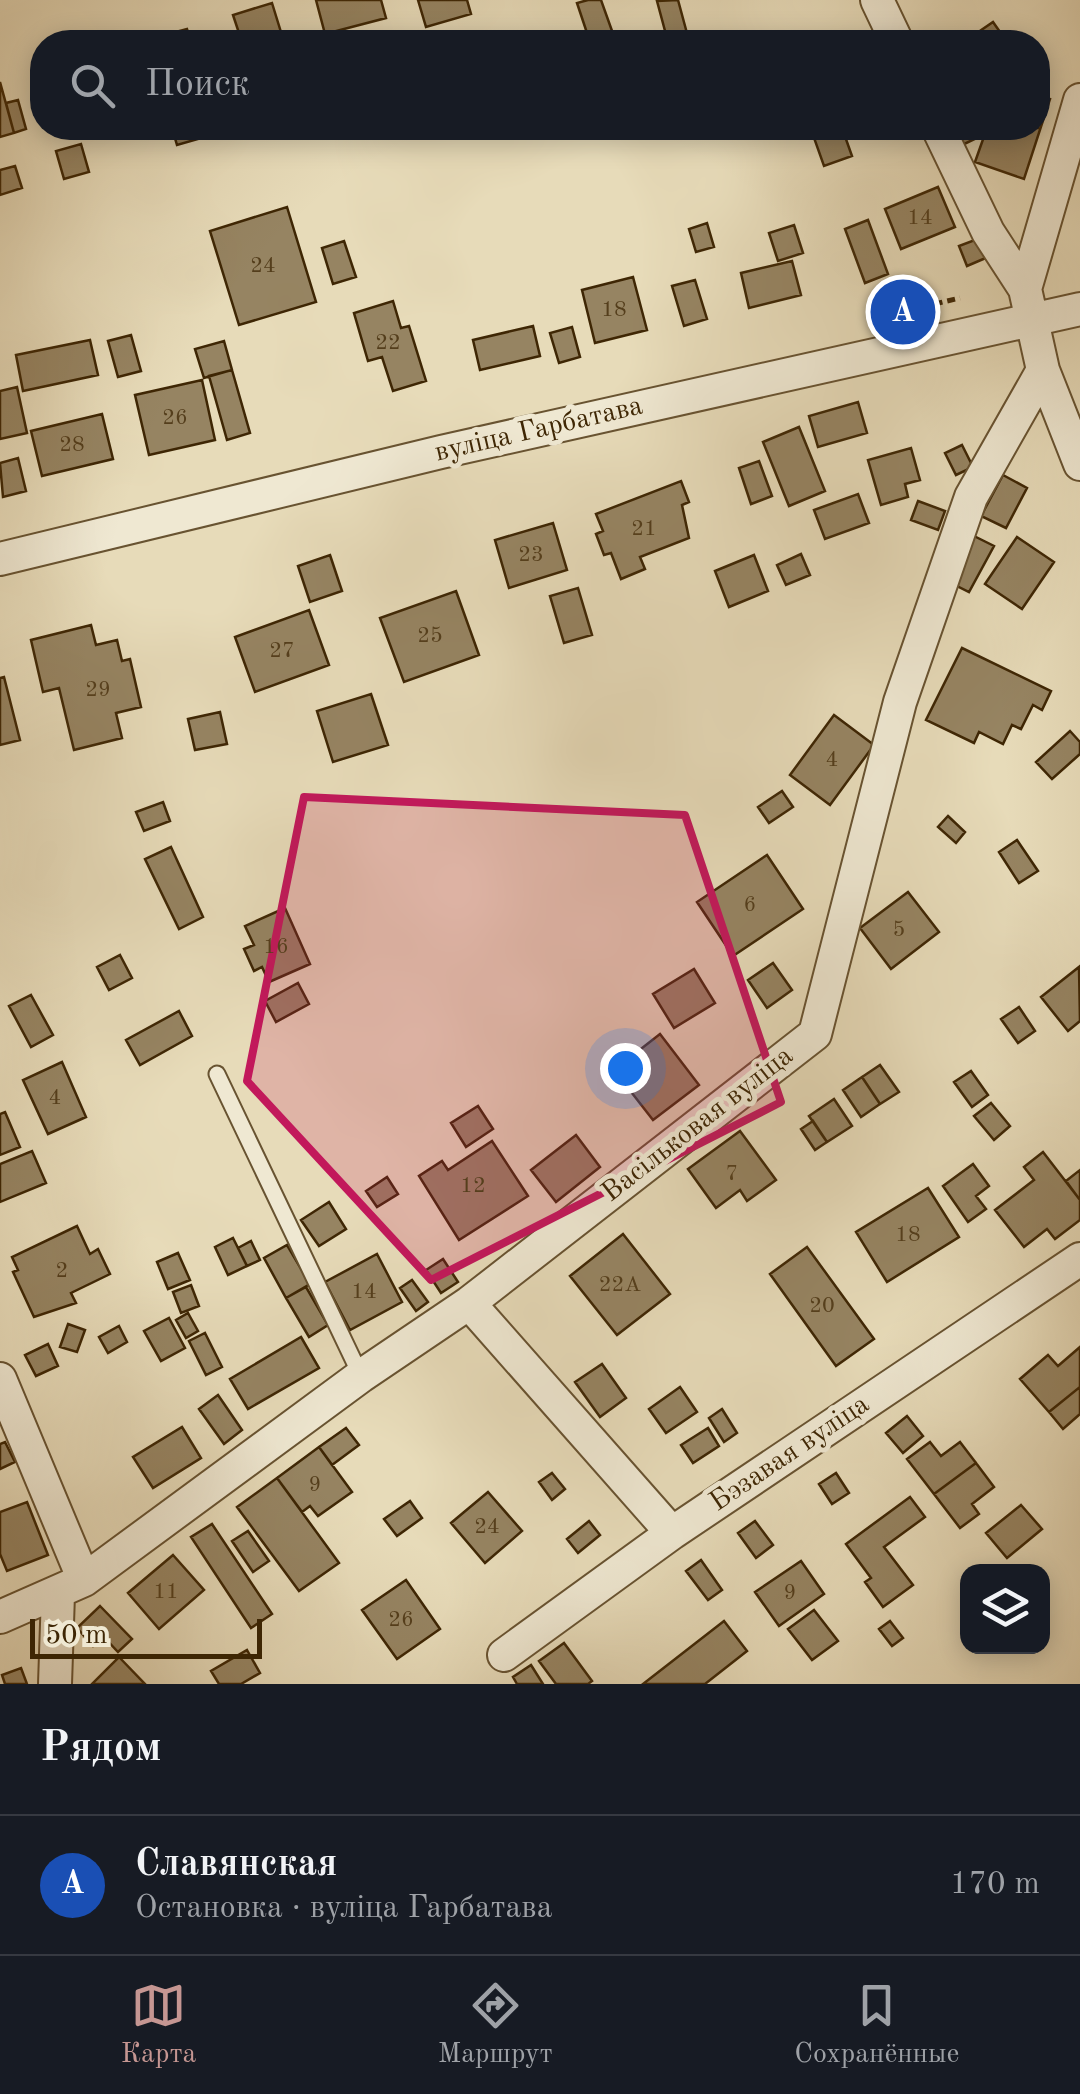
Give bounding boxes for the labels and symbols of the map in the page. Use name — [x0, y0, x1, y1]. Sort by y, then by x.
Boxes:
house number: 14 — [907, 207, 933, 229]
house number: 24 — [250, 255, 276, 277]
pin: A — [870, 274, 936, 350]
house number: 18 — [601, 299, 627, 321]
house number: 22 — [375, 332, 401, 354]
street label: вуліца Гарбатава — [432, 392, 646, 468]
house number: 26 — [162, 407, 188, 429]
house number: 28 — [59, 434, 85, 456]
house number: 21 — [631, 518, 657, 540]
house number: 23 — [518, 544, 544, 566]
house number: 25 — [417, 625, 443, 647]
house number: 27 — [269, 640, 295, 662]
house number: 29 — [85, 679, 111, 701]
house number: 4 — [826, 749, 838, 771]
house number: 6 — [744, 894, 756, 916]
house number: 5 — [893, 919, 905, 941]
house number: 16 — [263, 936, 289, 958]
street label: Васільковая вуліца — [597, 1042, 799, 1208]
your location — [600, 1043, 651, 1094]
house number: 4 — [49, 1087, 61, 1109]
house number: 7 — [726, 1163, 738, 1185]
house number: 12 — [460, 1175, 486, 1197]
house number: 18 — [895, 1224, 921, 1246]
house number: 2 — [56, 1260, 68, 1282]
house number: 22А — [599, 1274, 641, 1296]
house number: 14 — [351, 1281, 377, 1303]
house number: 20 — [809, 1295, 835, 1317]
street label: Бэзавая вуліца — [705, 1390, 875, 1517]
house number: 9 — [309, 1474, 321, 1496]
house number: 24 — [474, 1516, 500, 1538]
house number: 11 — [153, 1581, 179, 1603]
house number: 9 — [784, 1582, 796, 1604]
house number: 26 — [388, 1609, 414, 1631]
scale bar — [30, 1614, 262, 1658]

